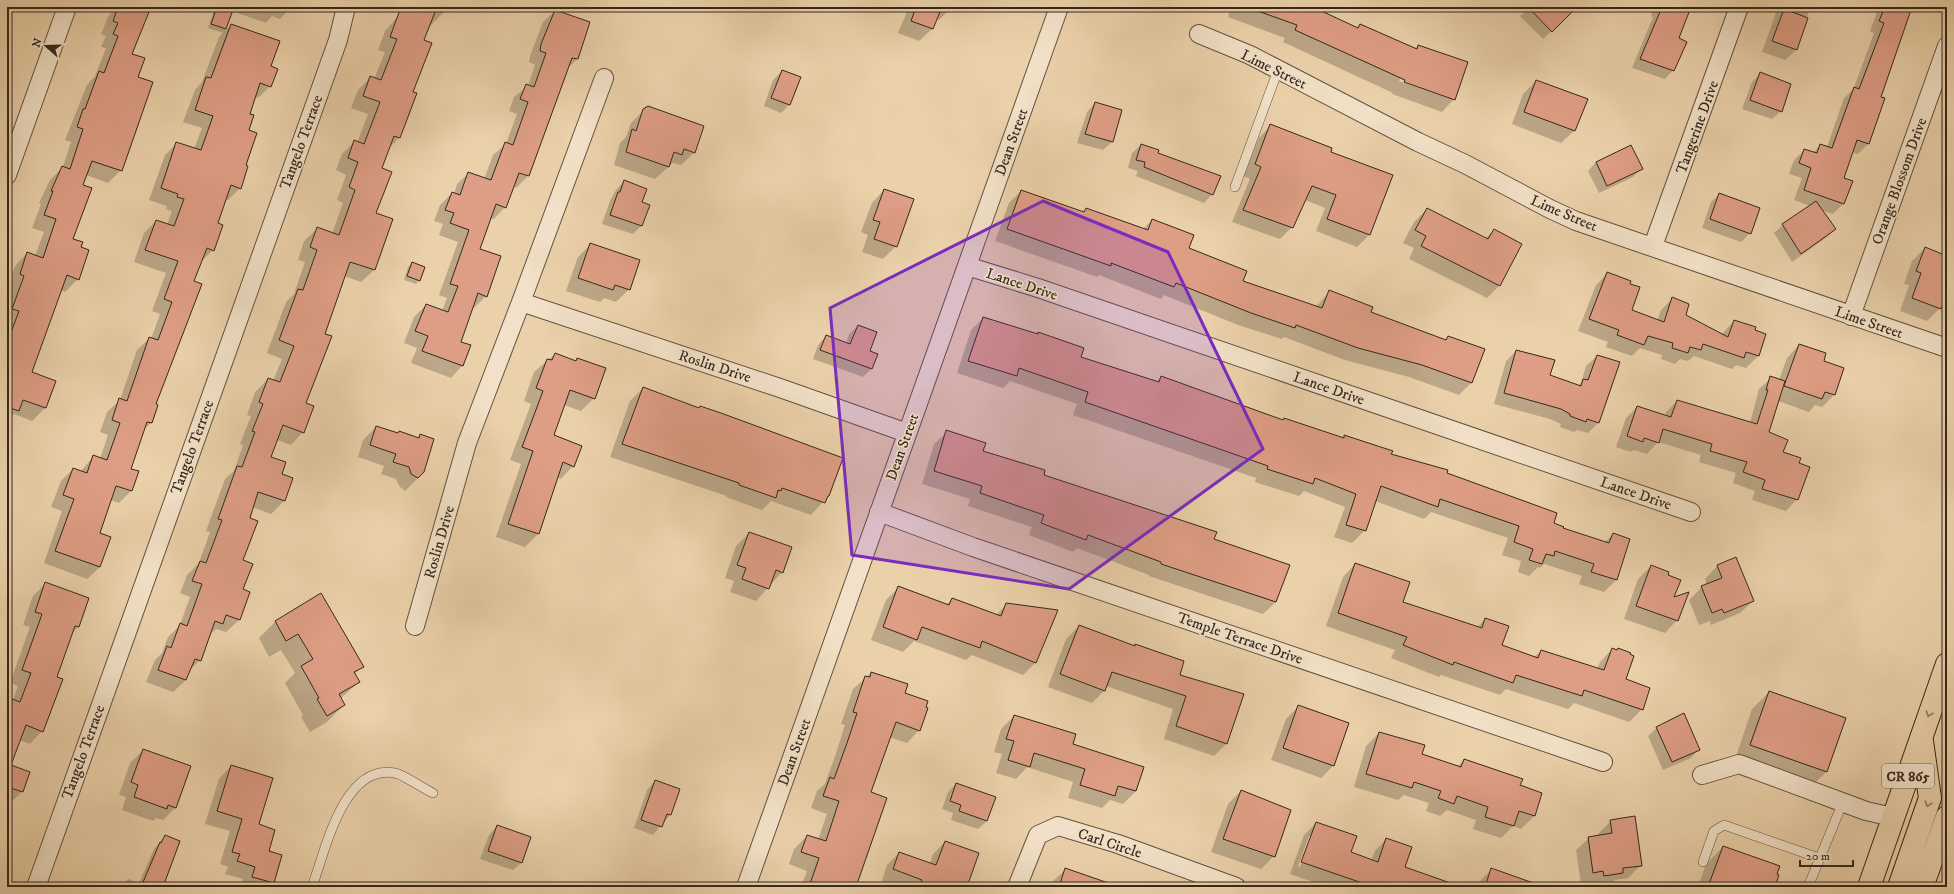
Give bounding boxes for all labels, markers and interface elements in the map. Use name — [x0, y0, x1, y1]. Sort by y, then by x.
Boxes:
north arrow — [26, 26, 66, 66]
text: N — [29, 36, 46, 50]
street label: Lime Street — [1238, 45, 1310, 94]
street label: Tangerine Drive — [1672, 78, 1723, 176]
street label: Tangelo Terrace — [276, 92, 327, 192]
street label: Dean Street — [991, 106, 1032, 178]
street label: Orange Blossom Drive — [1868, 115, 1931, 247]
street label: Lime Street — [1528, 191, 1600, 236]
street label: Lance Drive — [984, 264, 1060, 305]
street label: Lime Street — [1832, 302, 1906, 343]
street label: Roslin Drive — [676, 346, 753, 387]
street label: Lance Drive — [1291, 367, 1367, 410]
street label: Tangelo Terrace — [167, 397, 218, 497]
street label: Dean Street — [882, 411, 923, 483]
street label: Lance Drive — [1598, 472, 1674, 515]
street label: Roslin Drive — [420, 503, 459, 581]
street label: Temple Terrace Drive — [1175, 608, 1305, 669]
street label: Tangelo Terrace — [58, 702, 109, 802]
one-way arrow — [1926, 711, 1934, 718]
street label: Dean Street — [774, 716, 815, 788]
road number: CR 865 — [1882, 764, 1934, 788]
one-way arrow — [1924, 800, 1932, 807]
street label: Carl Circle — [1076, 824, 1144, 863]
scale bar — [1800, 842, 1853, 868]
text: 20 m — [1806, 849, 1830, 864]

